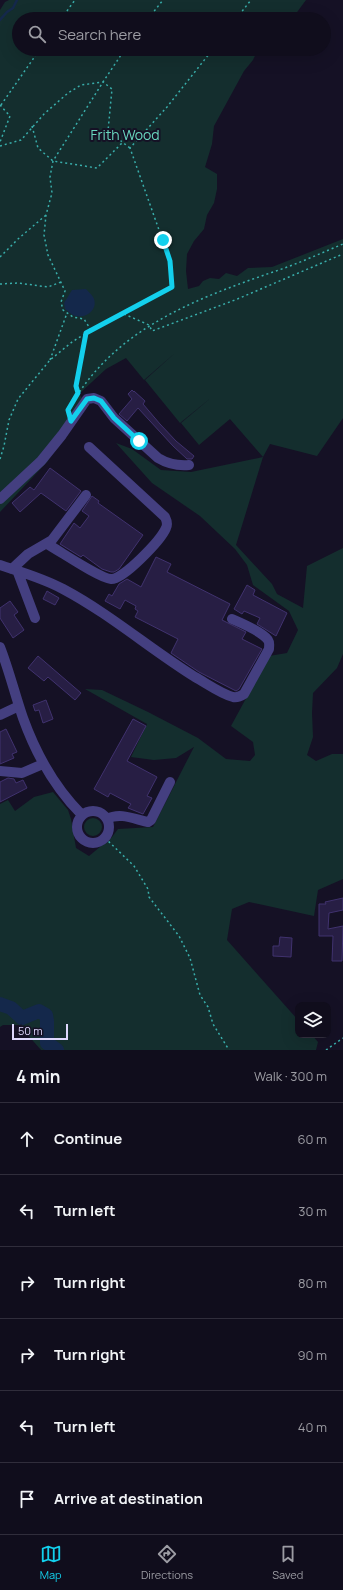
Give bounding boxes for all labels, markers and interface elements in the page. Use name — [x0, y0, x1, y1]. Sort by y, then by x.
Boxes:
search box — [12, 12, 331, 56]
icon: search — [26, 23, 48, 45]
text: Search here — [58, 24, 141, 45]
park label: Frith Wood — [90, 125, 160, 144]
route end — [154, 231, 172, 249]
route start — [130, 432, 148, 450]
map controls — [295, 1002, 331, 1038]
button: layers — [295, 1002, 331, 1038]
scale bar — [12, 1022, 68, 1041]
text: 50 m — [18, 1023, 43, 1038]
text: 4 min — [16, 1065, 60, 1088]
text: Walk · 300 m — [254, 1067, 327, 1085]
icon: ahead — [16, 1128, 38, 1150]
text: Continue — [54, 1128, 122, 1149]
text: 60 m — [297, 1130, 327, 1148]
icon: left — [16, 1200, 38, 1222]
text: Turn left — [54, 1200, 116, 1221]
text: 30 m — [298, 1202, 327, 1220]
icon: right — [16, 1272, 38, 1294]
text: Turn right — [54, 1272, 125, 1293]
text: 80 m — [298, 1274, 327, 1292]
icon: right — [16, 1344, 38, 1366]
text: Turn right — [54, 1344, 125, 1365]
text: 90 m — [297, 1346, 327, 1364]
icon: left — [16, 1416, 38, 1438]
text: Turn left — [54, 1416, 116, 1437]
text: 40 m — [298, 1418, 327, 1436]
icon: arrive — [16, 1488, 38, 1510]
text: Arrive at destination — [54, 1488, 203, 1509]
tab: Map — [40, 1543, 62, 1582]
tab: Directions — [141, 1543, 193, 1582]
tab: Saved — [272, 1543, 303, 1582]

